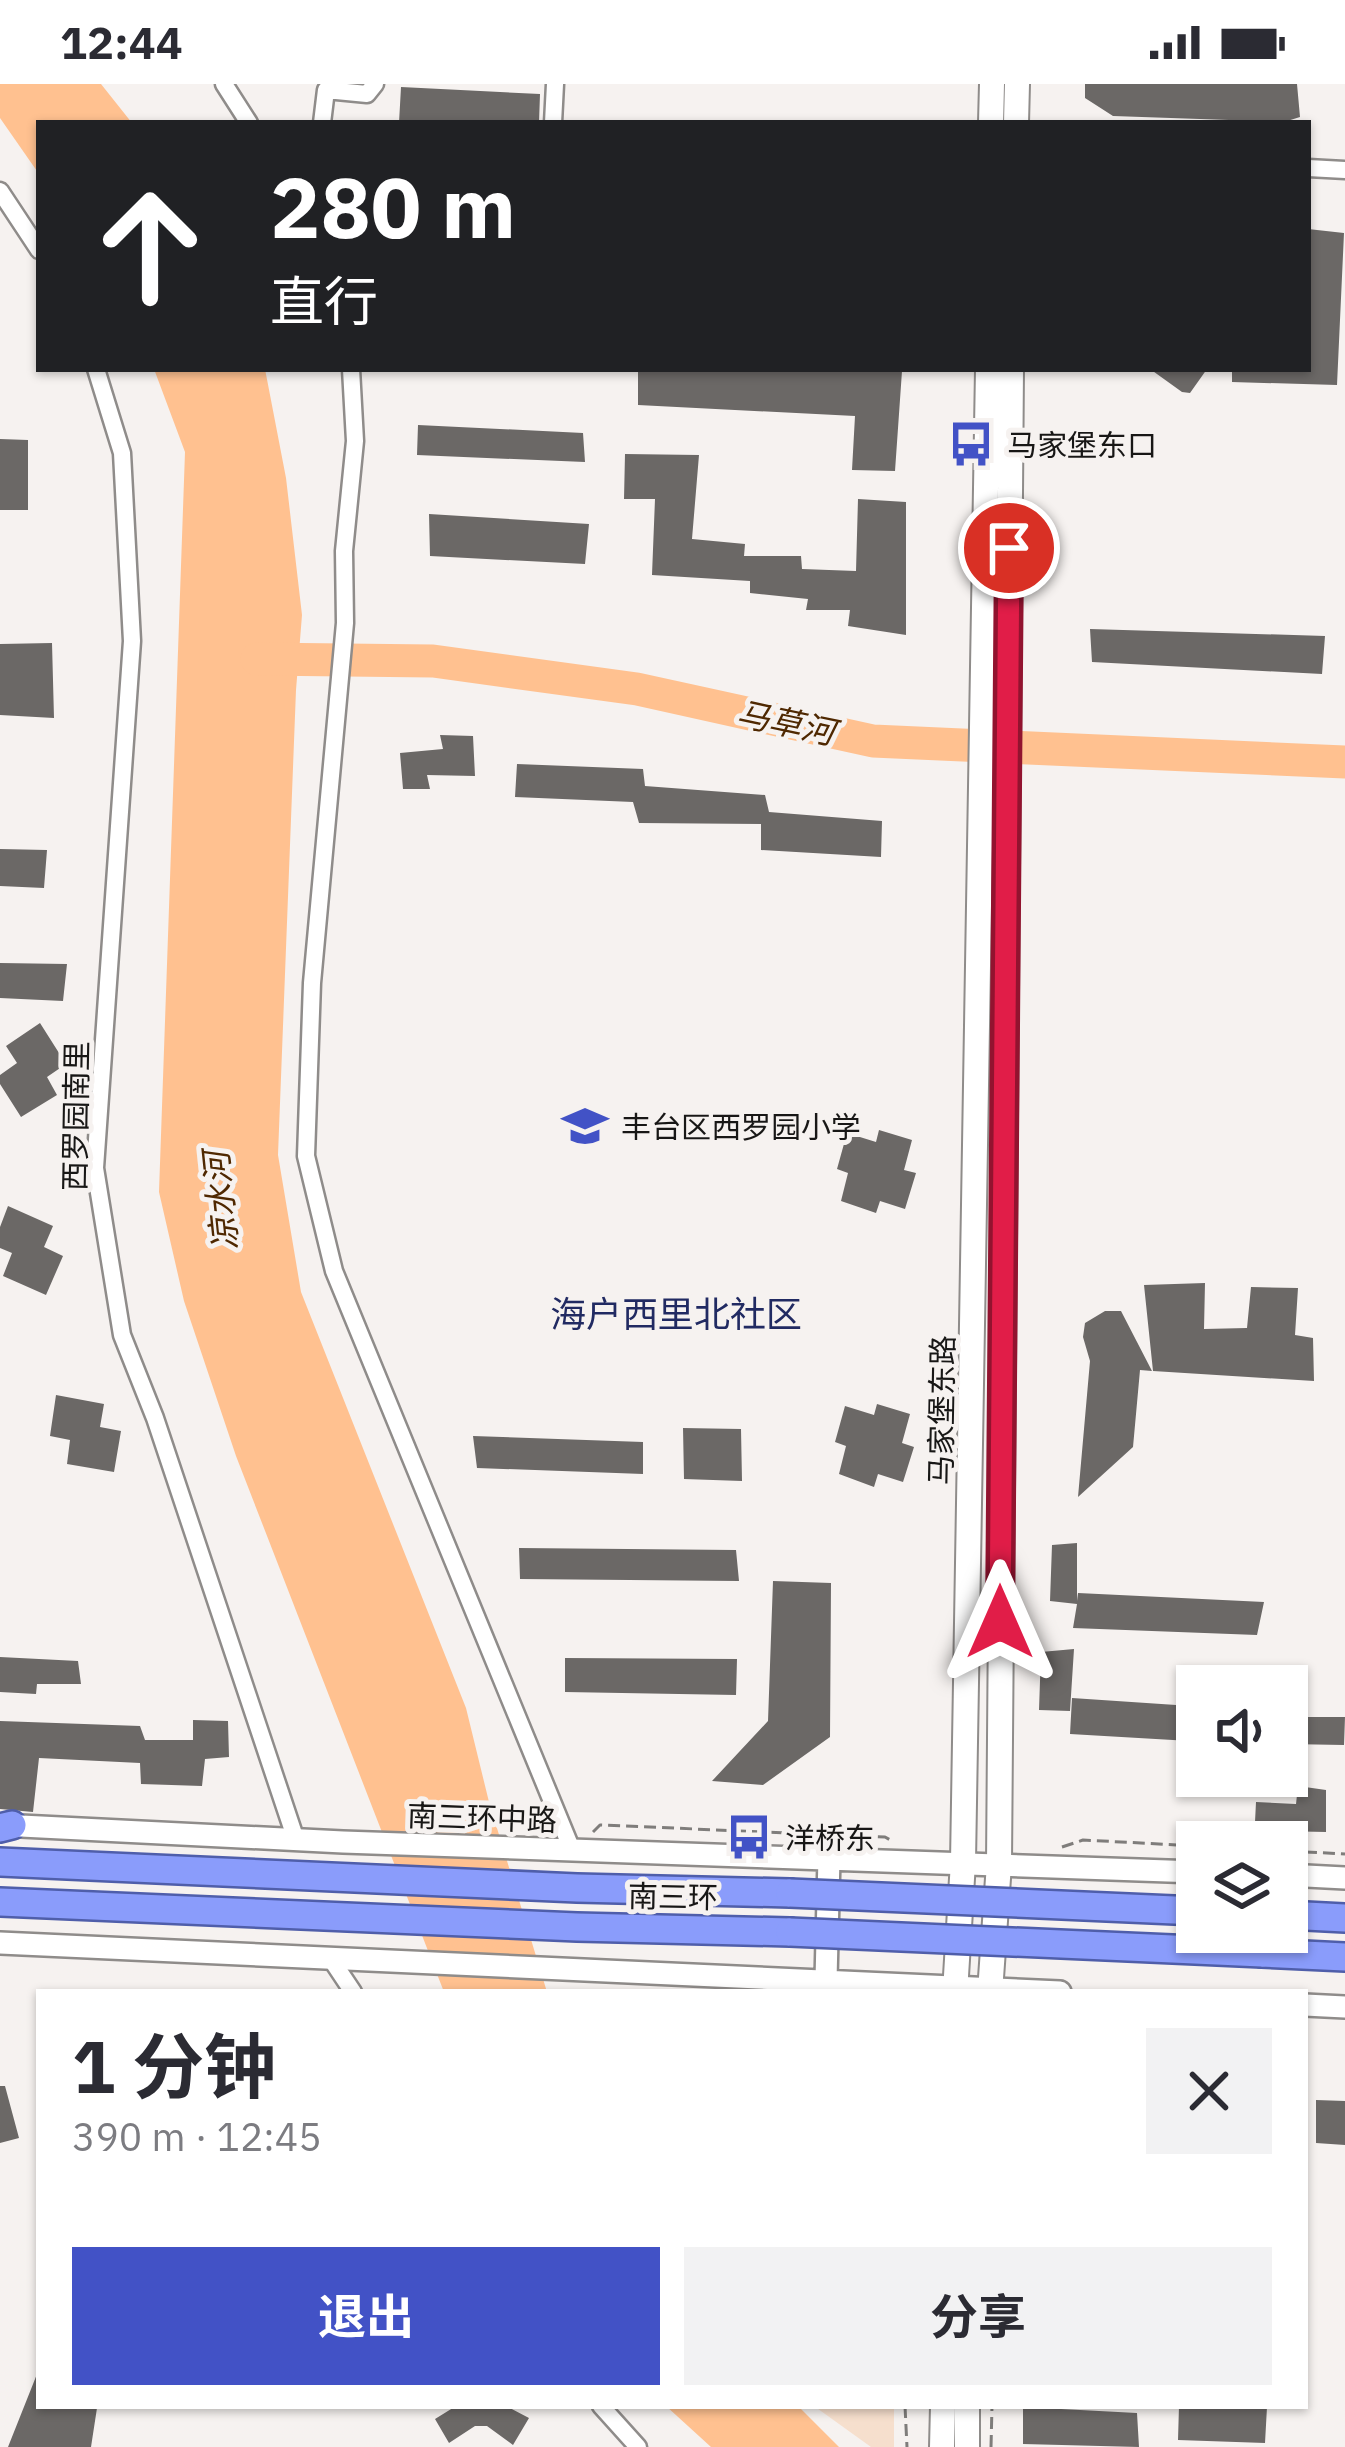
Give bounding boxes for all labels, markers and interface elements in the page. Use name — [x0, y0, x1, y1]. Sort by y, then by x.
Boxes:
text: 12:44 — [60, 13, 183, 71]
text: 280 m — [270, 152, 516, 261]
icon: ahead — [72, 168, 228, 324]
text: 直行 — [270, 266, 378, 336]
bus stop icon: 马家堡东口 — [946, 419, 996, 469]
place label: 马家堡东口 — [1007, 425, 1157, 464]
pin — [958, 497, 1060, 599]
icon: arrive — [976, 515, 1042, 581]
water label: 马草河 — [733, 691, 845, 755]
street label: 西罗园南里 — [54, 1041, 96, 1191]
school or university icon: 丰台区西罗园小学 — [560, 1101, 610, 1151]
place label: 丰台区西罗园小学 — [621, 1107, 861, 1146]
water label: 凉水河 — [193, 1144, 247, 1252]
district label: 海户西里北社区 — [550, 1290, 802, 1337]
street label: 马家堡东路 — [920, 1335, 962, 1485]
position arrow — [937, 1559, 1063, 1685]
map controls — [1176, 1665, 1308, 1953]
button: sound — [1176, 1665, 1308, 1797]
street label: 南三环中路 — [406, 1795, 558, 1839]
bus stop icon: 洋桥东 — [724, 1812, 774, 1862]
place label: 洋桥东 — [785, 1818, 875, 1857]
button: layers — [1176, 1821, 1308, 1953]
street label: 南三环 — [628, 1876, 718, 1916]
text: 1 分钟 — [72, 2019, 276, 2113]
button: close — [1146, 2028, 1272, 2154]
text: 390 m · 12:45 — [72, 2111, 322, 2162]
button: 退出 — [72, 2247, 660, 2385]
button: 分享 — [684, 2247, 1272, 2385]

